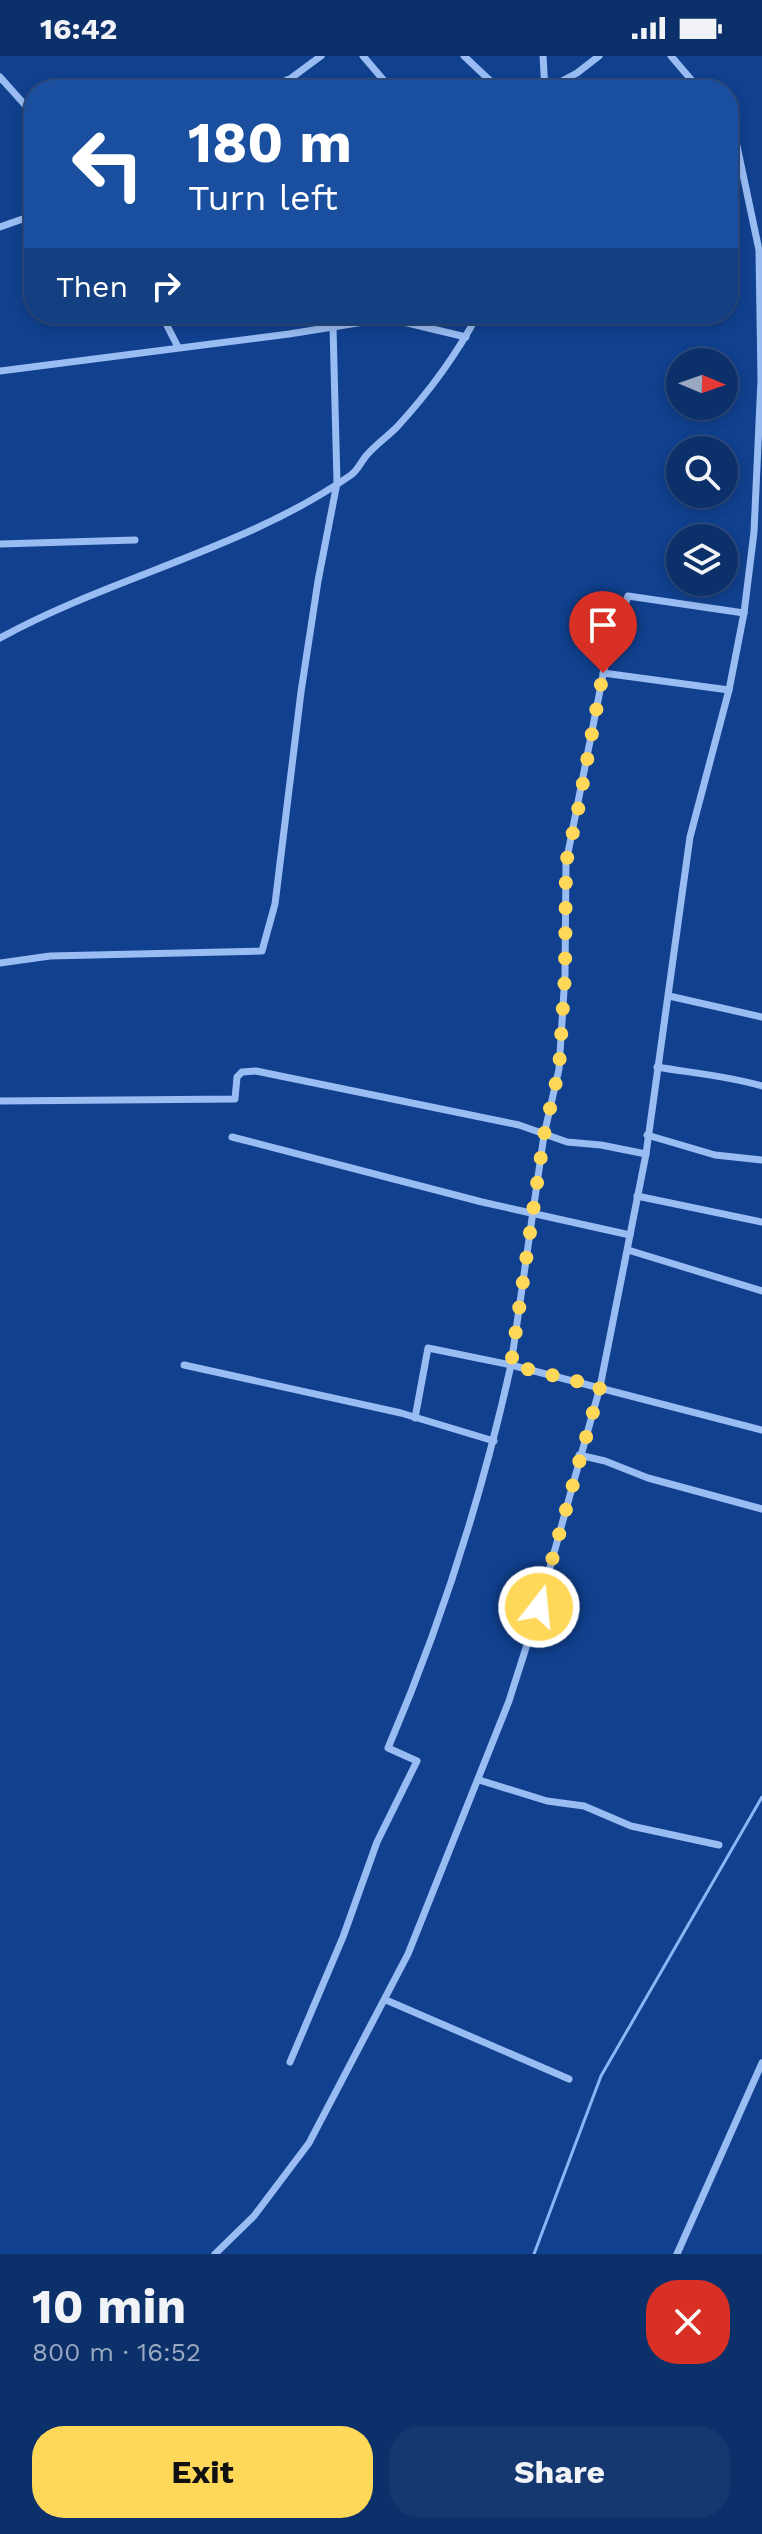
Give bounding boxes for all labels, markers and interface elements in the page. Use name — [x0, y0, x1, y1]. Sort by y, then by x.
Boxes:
text: 16:42 — [40, 11, 117, 46]
text: 180 m — [188, 110, 352, 176]
icon: left — [56, 112, 160, 216]
text: Turn left — [188, 177, 338, 219]
icon: right — [144, 264, 188, 308]
text: Then — [56, 269, 128, 304]
north arrow — [666, 348, 738, 420]
map controls — [666, 348, 738, 596]
button: search — [666, 436, 738, 508]
button: layers — [666, 524, 738, 596]
pin — [569, 591, 637, 673]
icon: arrive — [581, 603, 625, 647]
position arrow — [497, 1565, 581, 1649]
text: 10 min — [32, 2278, 186, 2335]
button: close — [646, 2280, 730, 2364]
text: 800 m · 16:52 — [32, 2337, 201, 2367]
button: Exit — [32, 2426, 373, 2518]
button: Share — [389, 2426, 730, 2518]

